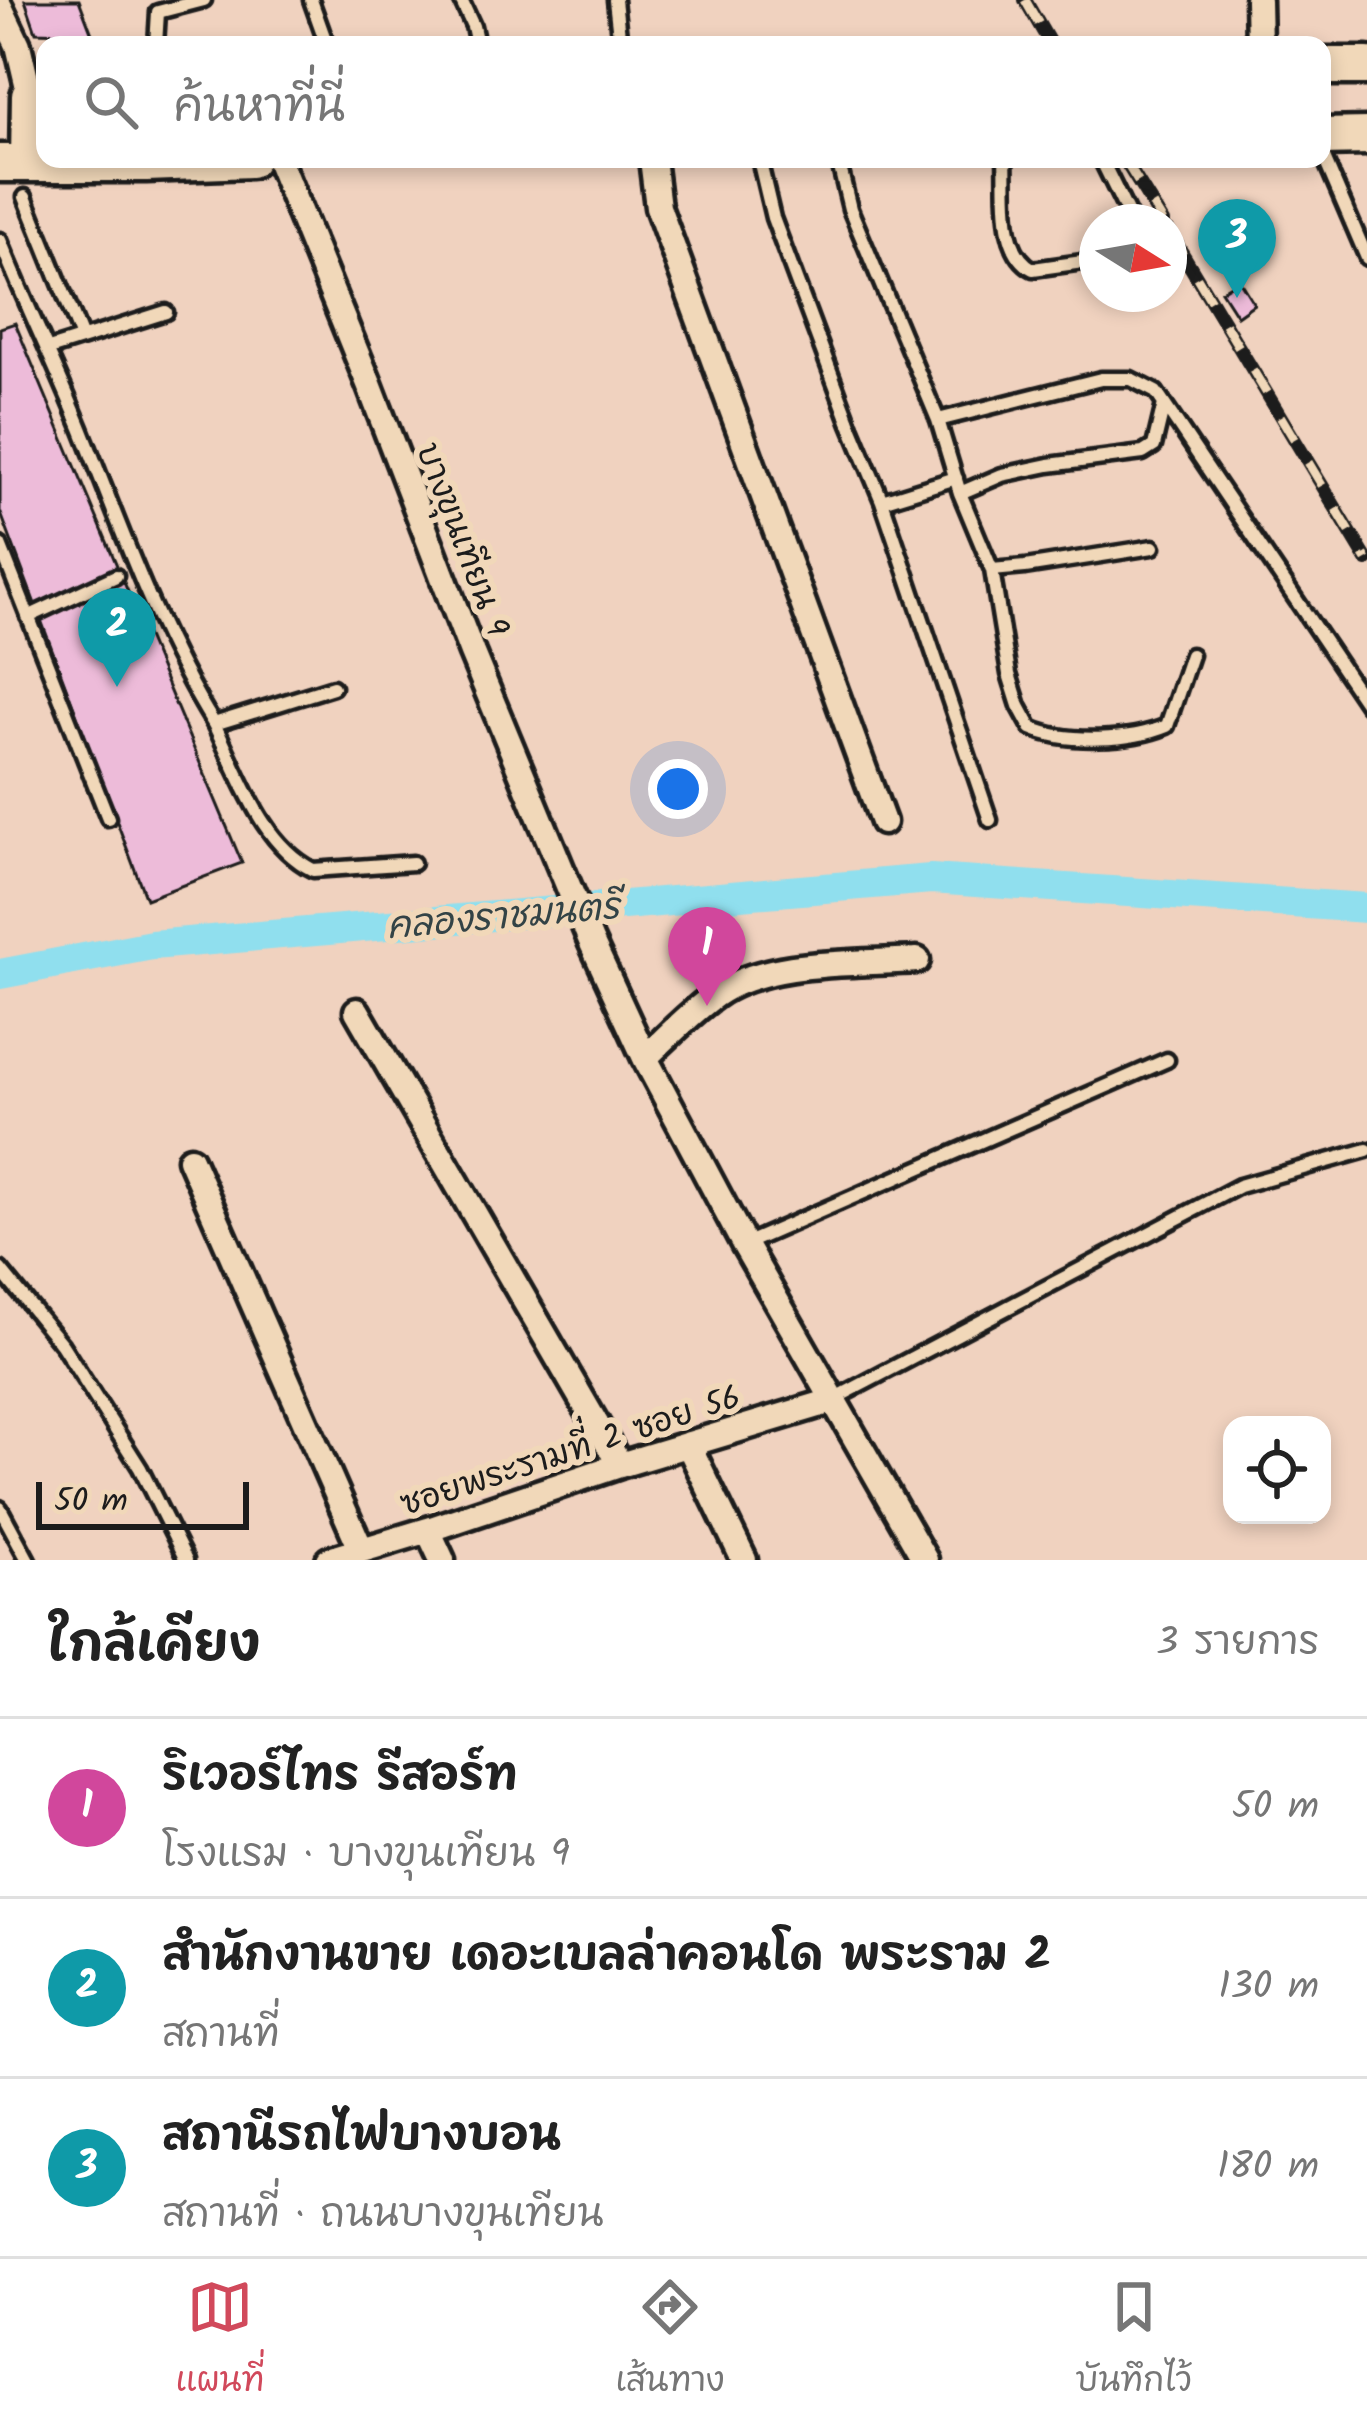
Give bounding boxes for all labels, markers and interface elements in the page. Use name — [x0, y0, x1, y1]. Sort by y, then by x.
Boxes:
search box — [36, 36, 1331, 168]
icon: search — [78, 69, 144, 135]
text: ค้นหาที่นี่ — [174, 73, 345, 145]
pin: 3 — [1198, 199, 1276, 298]
north arrow — [1079, 204, 1187, 312]
street label: บางขุนเทียน 9 — [399, 436, 522, 645]
pin: 2 — [78, 588, 156, 687]
your location — [648, 759, 708, 819]
water label: คลองราชมนตรี — [385, 879, 630, 957]
pin: 1 — [668, 907, 746, 1006]
street label: ซอยพระรามที่ 2 ซอย 56 — [392, 1365, 748, 1532]
map controls — [1223, 1416, 1331, 1524]
button: locate — [1223, 1416, 1331, 1524]
scale bar — [36, 1476, 249, 1529]
text: 50 m — [54, 1476, 128, 1529]
text: ใกล้เคียง — [48, 1606, 260, 1687]
text: 3 รายการ — [1156, 1613, 1319, 1675]
text: ริเวอร์ไทร รีสอร์ท — [162, 1741, 518, 1813]
text: 1 — [81, 1777, 93, 1839]
text: 50 m — [1232, 1777, 1319, 1839]
text: โรงแรม · บางขุนเทียน 9 — [162, 1825, 570, 1887]
text: สำนักงานขาย เดอะเบลล่าคอนโด พระราม 2 — [162, 1921, 1051, 1993]
text: 2 — [76, 1957, 98, 2019]
text: 130 m — [1218, 1957, 1319, 2019]
text: สถานที่ — [162, 2005, 280, 2067]
text: สถานีรถไฟบางบอน — [162, 2101, 561, 2173]
text: 3 — [76, 2137, 98, 2199]
text: 180 m — [1217, 2137, 1319, 2199]
text: สถานที่ · ถนนบางขุนเทียน — [162, 2185, 603, 2247]
tab: แผนที่ — [175, 2274, 265, 2409]
tab: เส้นทาง — [615, 2274, 725, 2409]
tab: บันทึกไว้ — [1076, 2274, 1192, 2409]

